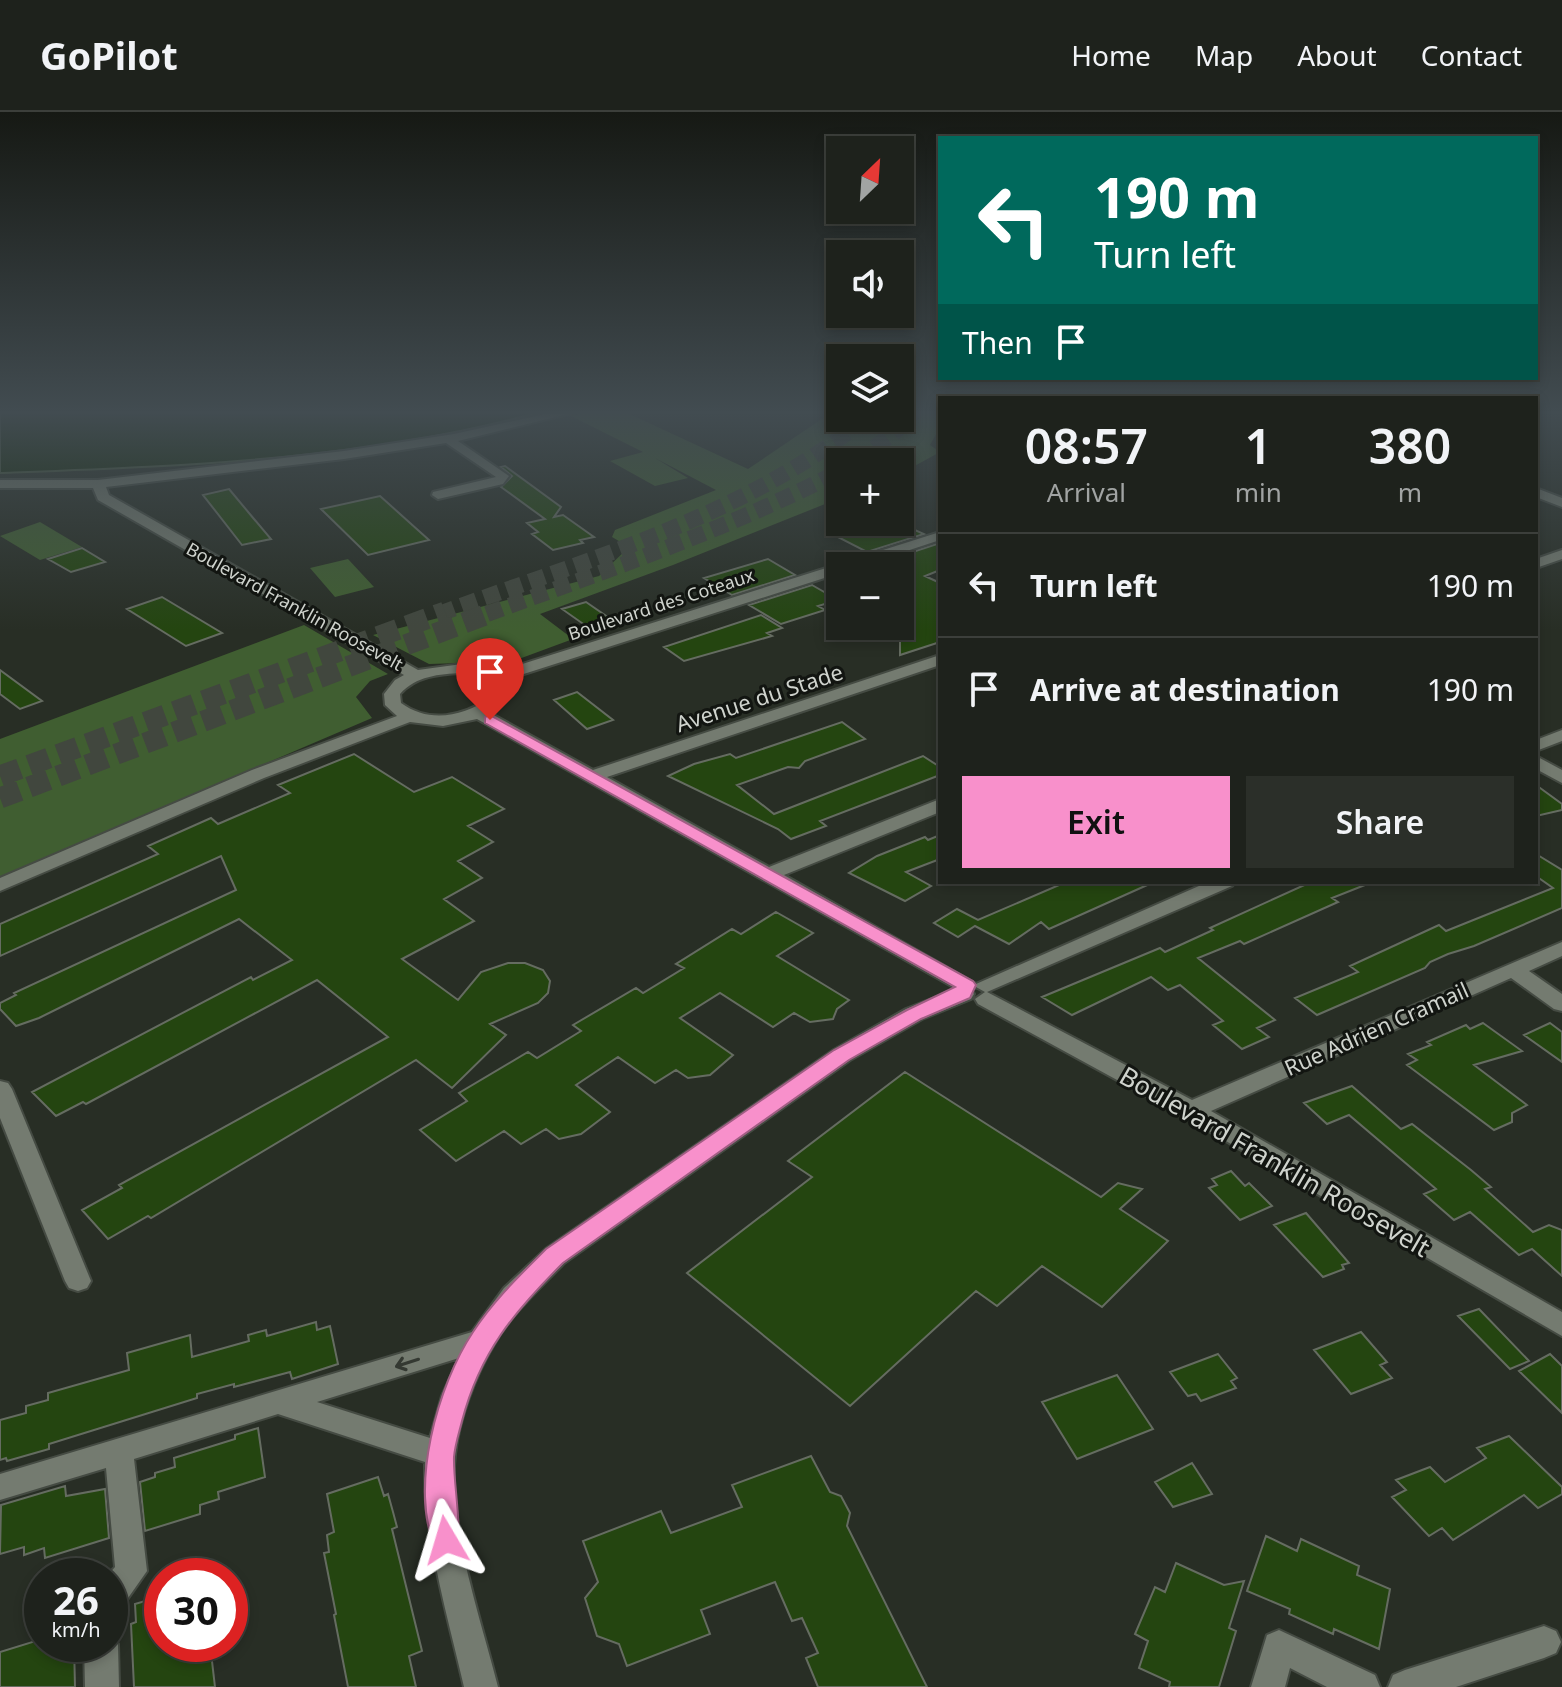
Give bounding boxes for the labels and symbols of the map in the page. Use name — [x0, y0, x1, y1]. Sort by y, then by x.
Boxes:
north arrow — [826, 136, 914, 224]
street label: Boulevard Franklin Roosevelt — [182, 536, 408, 676]
street label: Boulevard des Coteaux — [565, 562, 758, 645]
pin — [456, 638, 524, 720]
street label: Avenue du Stade — [672, 656, 846, 738]
street label: Rue Adrien Cramail — [1279, 974, 1473, 1082]
street label: Boulevard Franklin Roosevelt — [1113, 1057, 1437, 1265]
one-way arrow — [394, 1357, 419, 1372]
position arrow — [404, 1498, 488, 1582]
speed limit sign: 30 — [144, 1558, 248, 1662]

